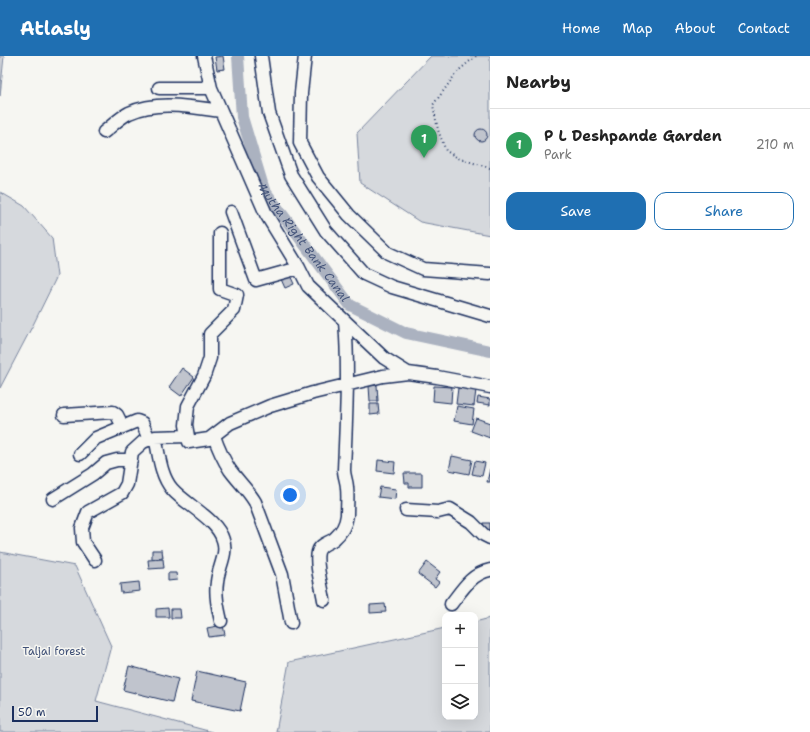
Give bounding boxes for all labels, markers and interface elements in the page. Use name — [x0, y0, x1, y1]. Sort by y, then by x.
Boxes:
text: Atlasly — [20, 16, 91, 41]
text: Home — [562, 19, 601, 37]
text: Map — [623, 19, 653, 37]
text: About — [675, 19, 716, 37]
text: Contact — [738, 19, 790, 37]
text: Nearby — [506, 71, 571, 93]
pin: 1 — [411, 125, 437, 158]
text: P L Deshpande Garden — [544, 126, 722, 146]
text: 1 — [516, 136, 522, 153]
text: 210 m — [756, 136, 794, 153]
text: Park — [544, 146, 572, 163]
water label: Mutha Right Bank Canal — [254, 181, 353, 305]
button: Save — [506, 192, 646, 230]
button: Share — [654, 192, 794, 230]
your location — [280, 485, 300, 505]
map controls — [442, 612, 478, 720]
button: + — [442, 612, 478, 648]
park label: Taljai forest — [23, 644, 86, 659]
button: − — [442, 648, 478, 684]
button: layers — [442, 684, 478, 720]
scale bar — [12, 704, 98, 723]
text: 50 m — [18, 705, 46, 720]

